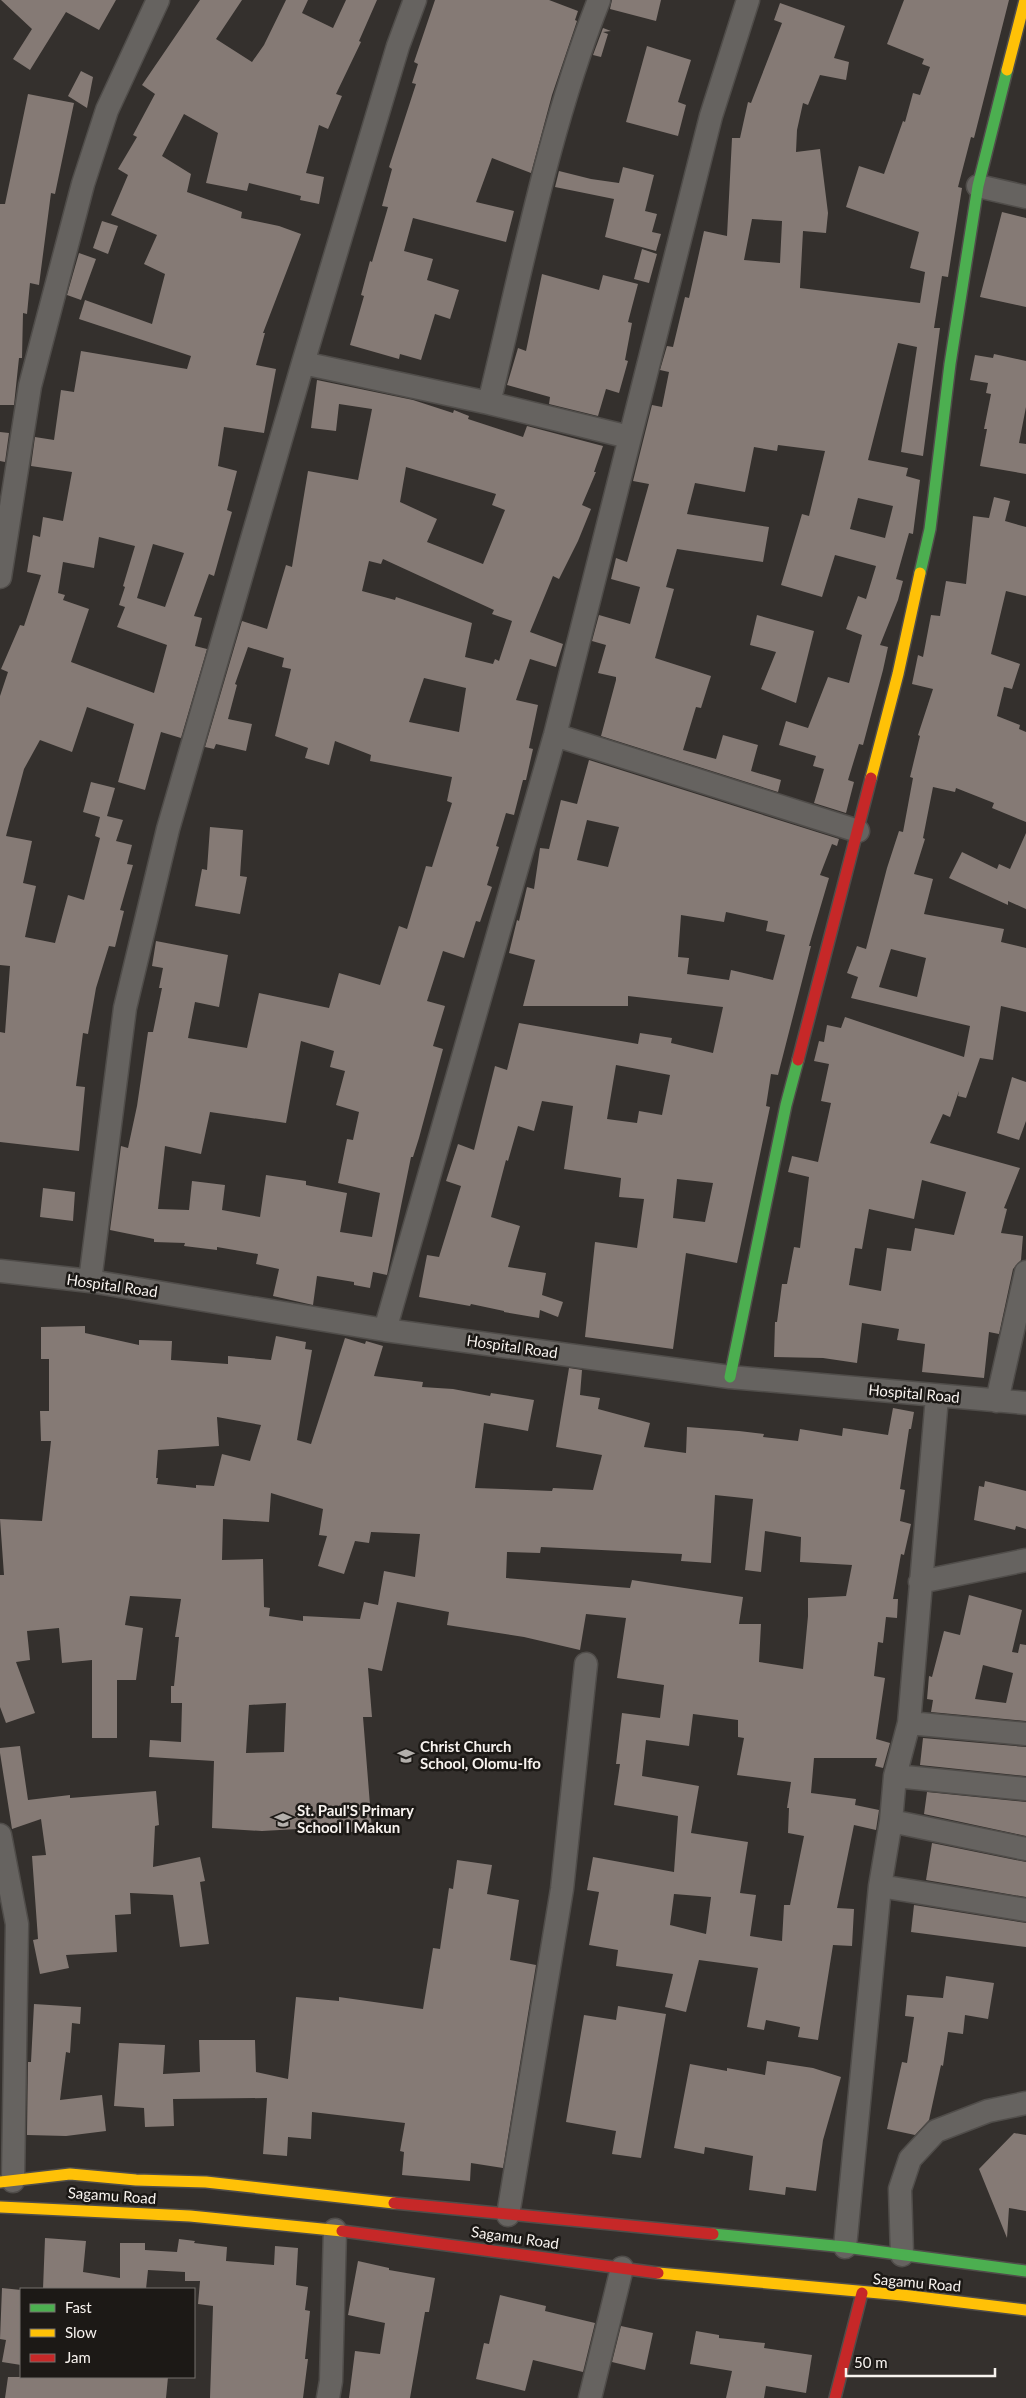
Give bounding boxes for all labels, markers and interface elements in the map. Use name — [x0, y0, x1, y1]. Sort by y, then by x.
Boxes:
street label: Hospital Road — [65, 1270, 159, 1300]
street label: Hospital Road — [465, 1331, 559, 1361]
street label: Hospital Road — [868, 1380, 961, 1406]
place label: Christ Church School, Olomu-Ifo — [420, 1737, 541, 1772]
school or university icon: Christ Church School, Olomu-Ifo — [396, 1746, 416, 1766]
place label: St. Paul'S Primary School I Makun — [297, 1801, 414, 1836]
school or university icon: St. Paul'S Primary School I Makun — [273, 1810, 293, 1830]
street label: Sagamu Road — [67, 2183, 157, 2207]
street label: Sagamu Road — [470, 2222, 560, 2252]
street label: Sagamu Road — [872, 2269, 962, 2295]
legend — [20, 2288, 195, 2378]
text: Fast — [65, 2298, 92, 2316]
text: Slow — [65, 2323, 97, 2341]
scale bar — [846, 2346, 995, 2378]
text: Jam — [65, 2348, 91, 2366]
text: 50 m — [854, 2353, 888, 2371]

